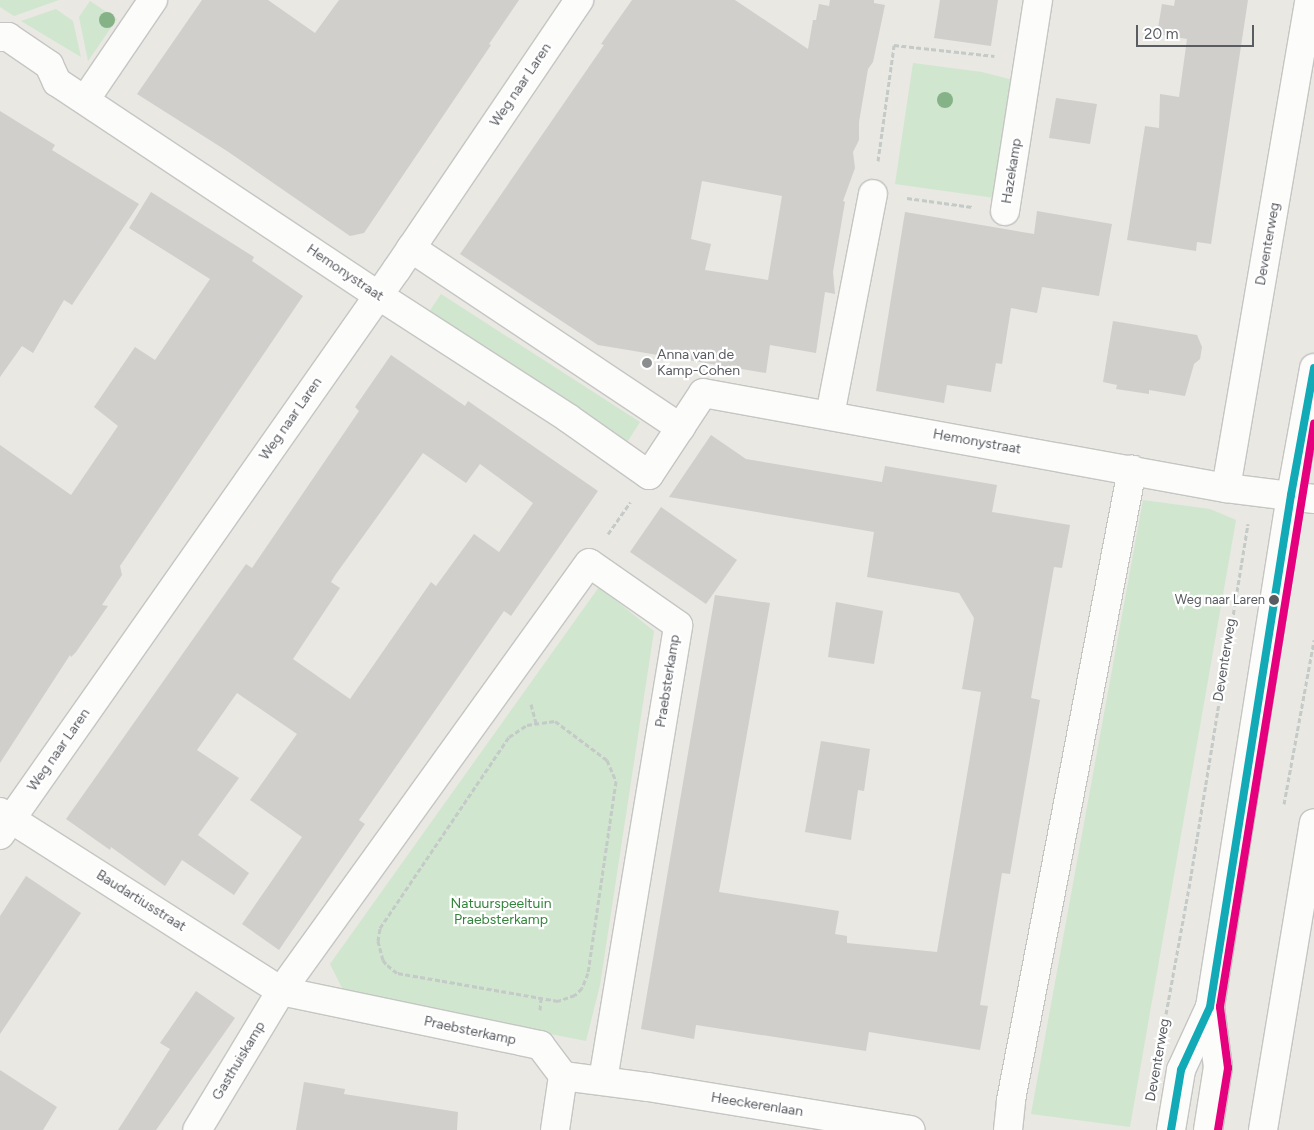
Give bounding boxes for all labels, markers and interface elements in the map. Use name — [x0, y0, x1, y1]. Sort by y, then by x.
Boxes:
scale bar — [1139, 15, 1256, 47]
text: 20 m — [1144, 25, 1178, 43]
street label: Weg naar Laren — [487, 40, 555, 130]
street label: Hazekamp — [999, 137, 1025, 205]
street label: Deventerweg — [1252, 201, 1284, 287]
street label: Hemonystraat — [303, 241, 387, 305]
place label: Anna van de Kamp-Cohen — [657, 347, 740, 380]
marker: Anna van de Kamp-Cohen — [641, 357, 653, 369]
street label: Weg naar Laren — [256, 374, 326, 464]
street label: Hemonystraat — [932, 426, 1022, 458]
place label: Weg naar Laren — [1175, 592, 1265, 608]
marker: Weg naar Laren — [1269, 595, 1279, 605]
street label: Deventerweg — [1210, 617, 1240, 703]
street label: Praebsterkamp — [652, 633, 684, 729]
street label: Weg naar Laren — [24, 705, 94, 795]
street label: Baudartiusstraat — [93, 867, 189, 935]
park label: Natuurspeeltuin Praebsterkamp — [451, 896, 551, 929]
street label: Praebsterkamp — [422, 1013, 518, 1049]
street label: Deventerweg — [1142, 1017, 1174, 1103]
street label: Gasthuiskamp — [209, 1019, 269, 1103]
street label: Heeckerenlaan — [710, 1089, 804, 1121]

